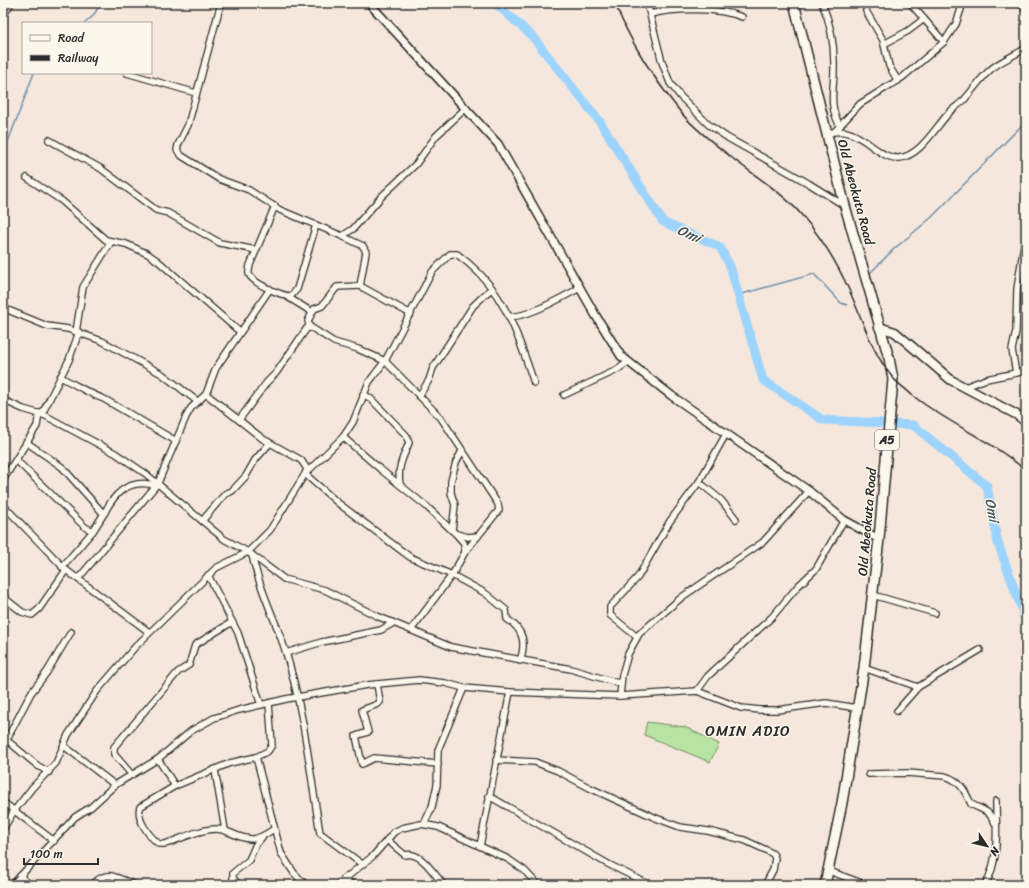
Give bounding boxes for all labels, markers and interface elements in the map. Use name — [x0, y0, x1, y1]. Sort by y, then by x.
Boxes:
legend — [22, 22, 152, 74]
text: Road — [58, 27, 85, 49]
text: Railway — [58, 47, 99, 69]
street label: Old Abeokuta Road — [831, 137, 881, 248]
water label: Omi — [673, 218, 708, 252]
road number: A5 — [875, 430, 899, 450]
street label: Old Abeokuta Road — [851, 466, 883, 577]
water label: Omi — [977, 496, 1007, 527]
district label: OMIN ADIO — [705, 718, 791, 744]
north arrow — [967, 826, 1007, 866]
scale bar — [24, 840, 98, 866]
text: N — [985, 842, 1005, 860]
text: 100 m — [30, 843, 63, 865]

